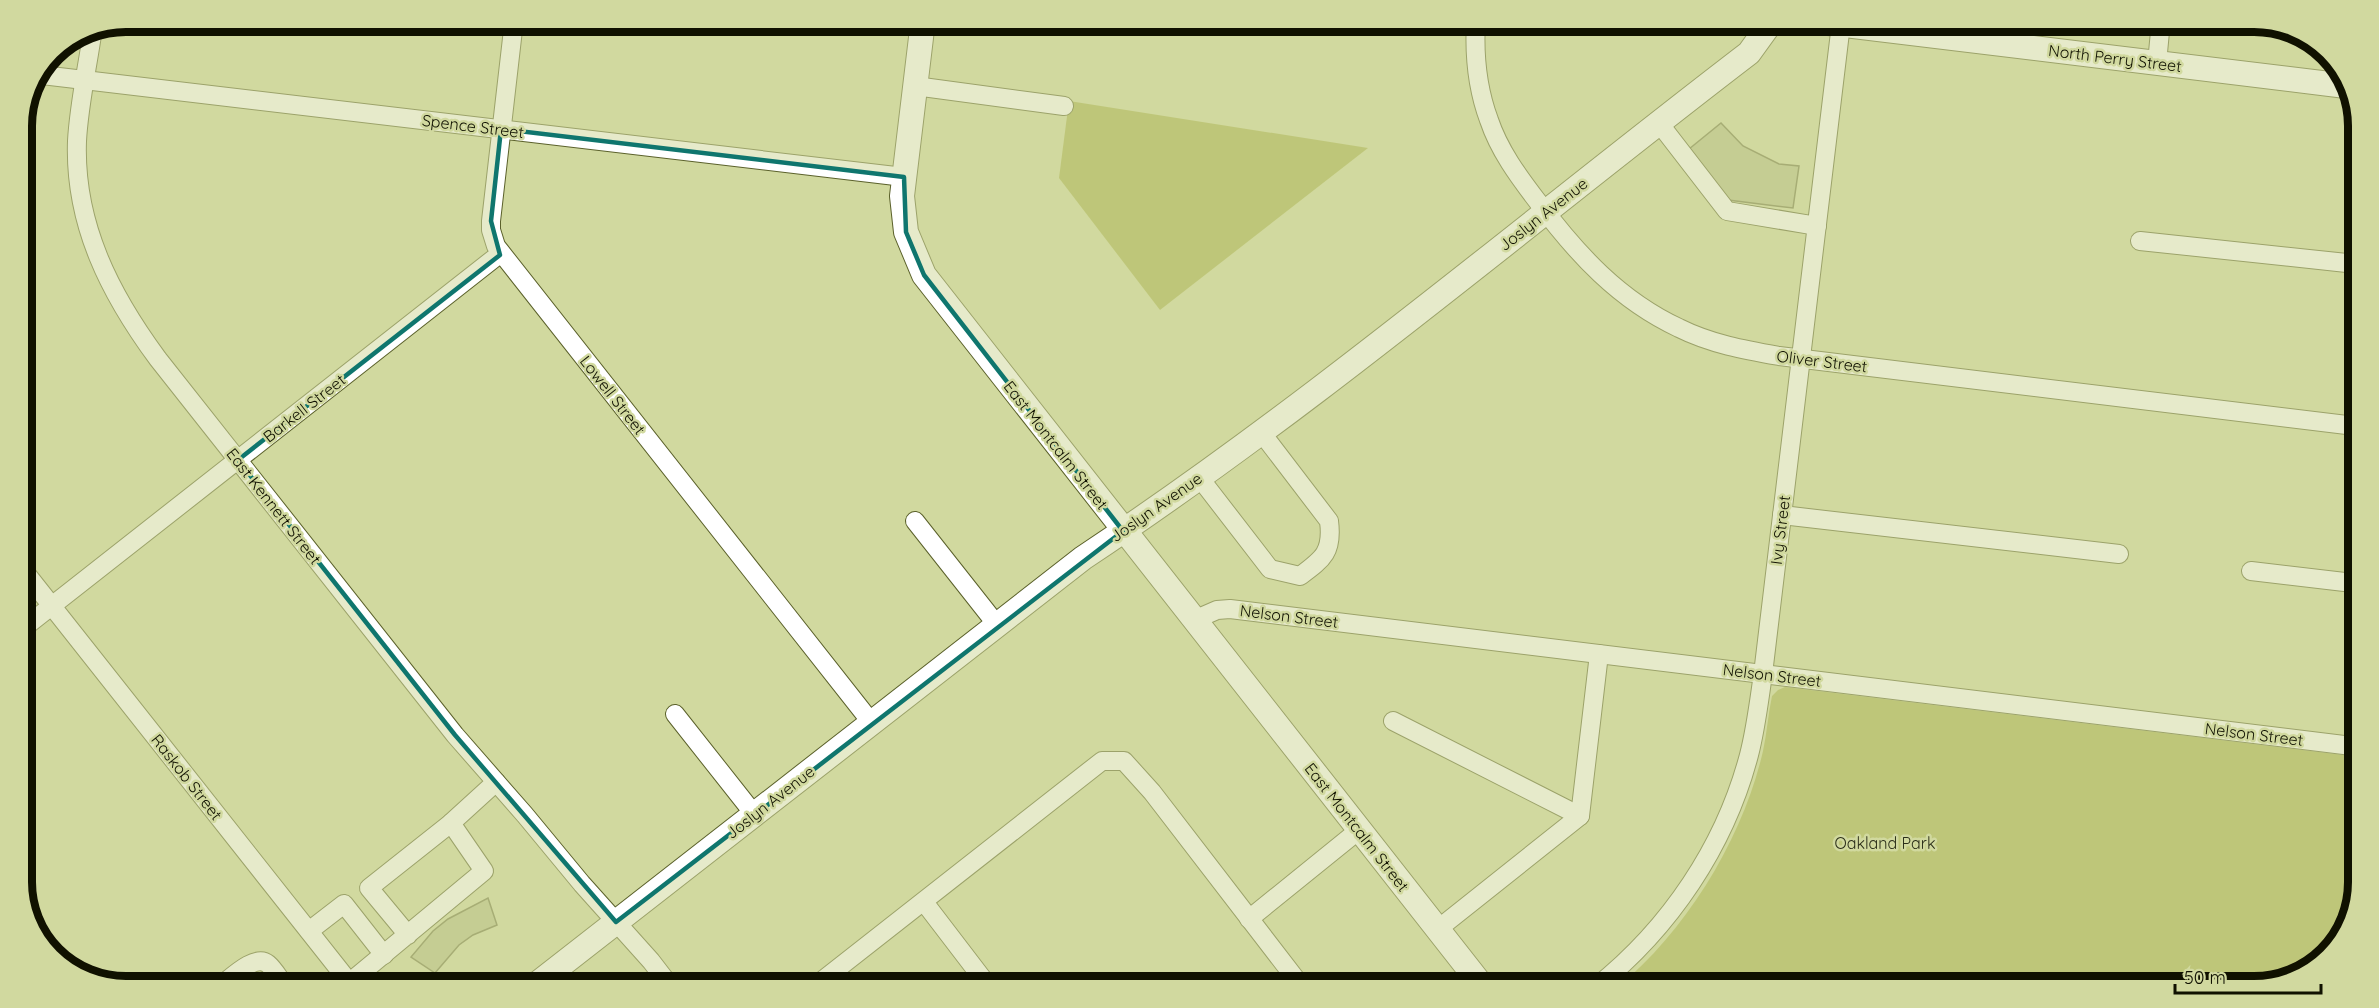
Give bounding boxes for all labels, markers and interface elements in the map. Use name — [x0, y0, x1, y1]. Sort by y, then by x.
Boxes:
street label: North Perry Street — [2047, 40, 2183, 76]
street label: Spence Street — [421, 110, 525, 142]
street label: Joslyn Avenue — [1495, 173, 1591, 255]
street label: Oliver Street — [1776, 346, 1868, 376]
street label: Lowell Street — [576, 352, 650, 438]
street label: Barkell Street — [259, 370, 349, 446]
street label: East Montcalm Street — [1000, 377, 1112, 513]
street label: East Kennett Street — [222, 444, 326, 568]
street label: Joslyn Avenue — [1106, 468, 1206, 546]
street label: Ivy Street — [1766, 494, 1794, 566]
street label: Nelson Street — [1239, 600, 1339, 632]
street label: Nelson Street — [1722, 659, 1822, 691]
street label: Nelson Street — [2204, 718, 2304, 750]
street label: Raskob Street — [147, 730, 227, 824]
street label: East Montcalm Street — [1301, 759, 1413, 895]
street label: Joslyn Avenue — [722, 761, 818, 843]
park label: Oakland Park — [1835, 833, 1936, 853]
scale bar — [2175, 957, 2320, 995]
text: 50 m — [2184, 966, 2226, 989]

